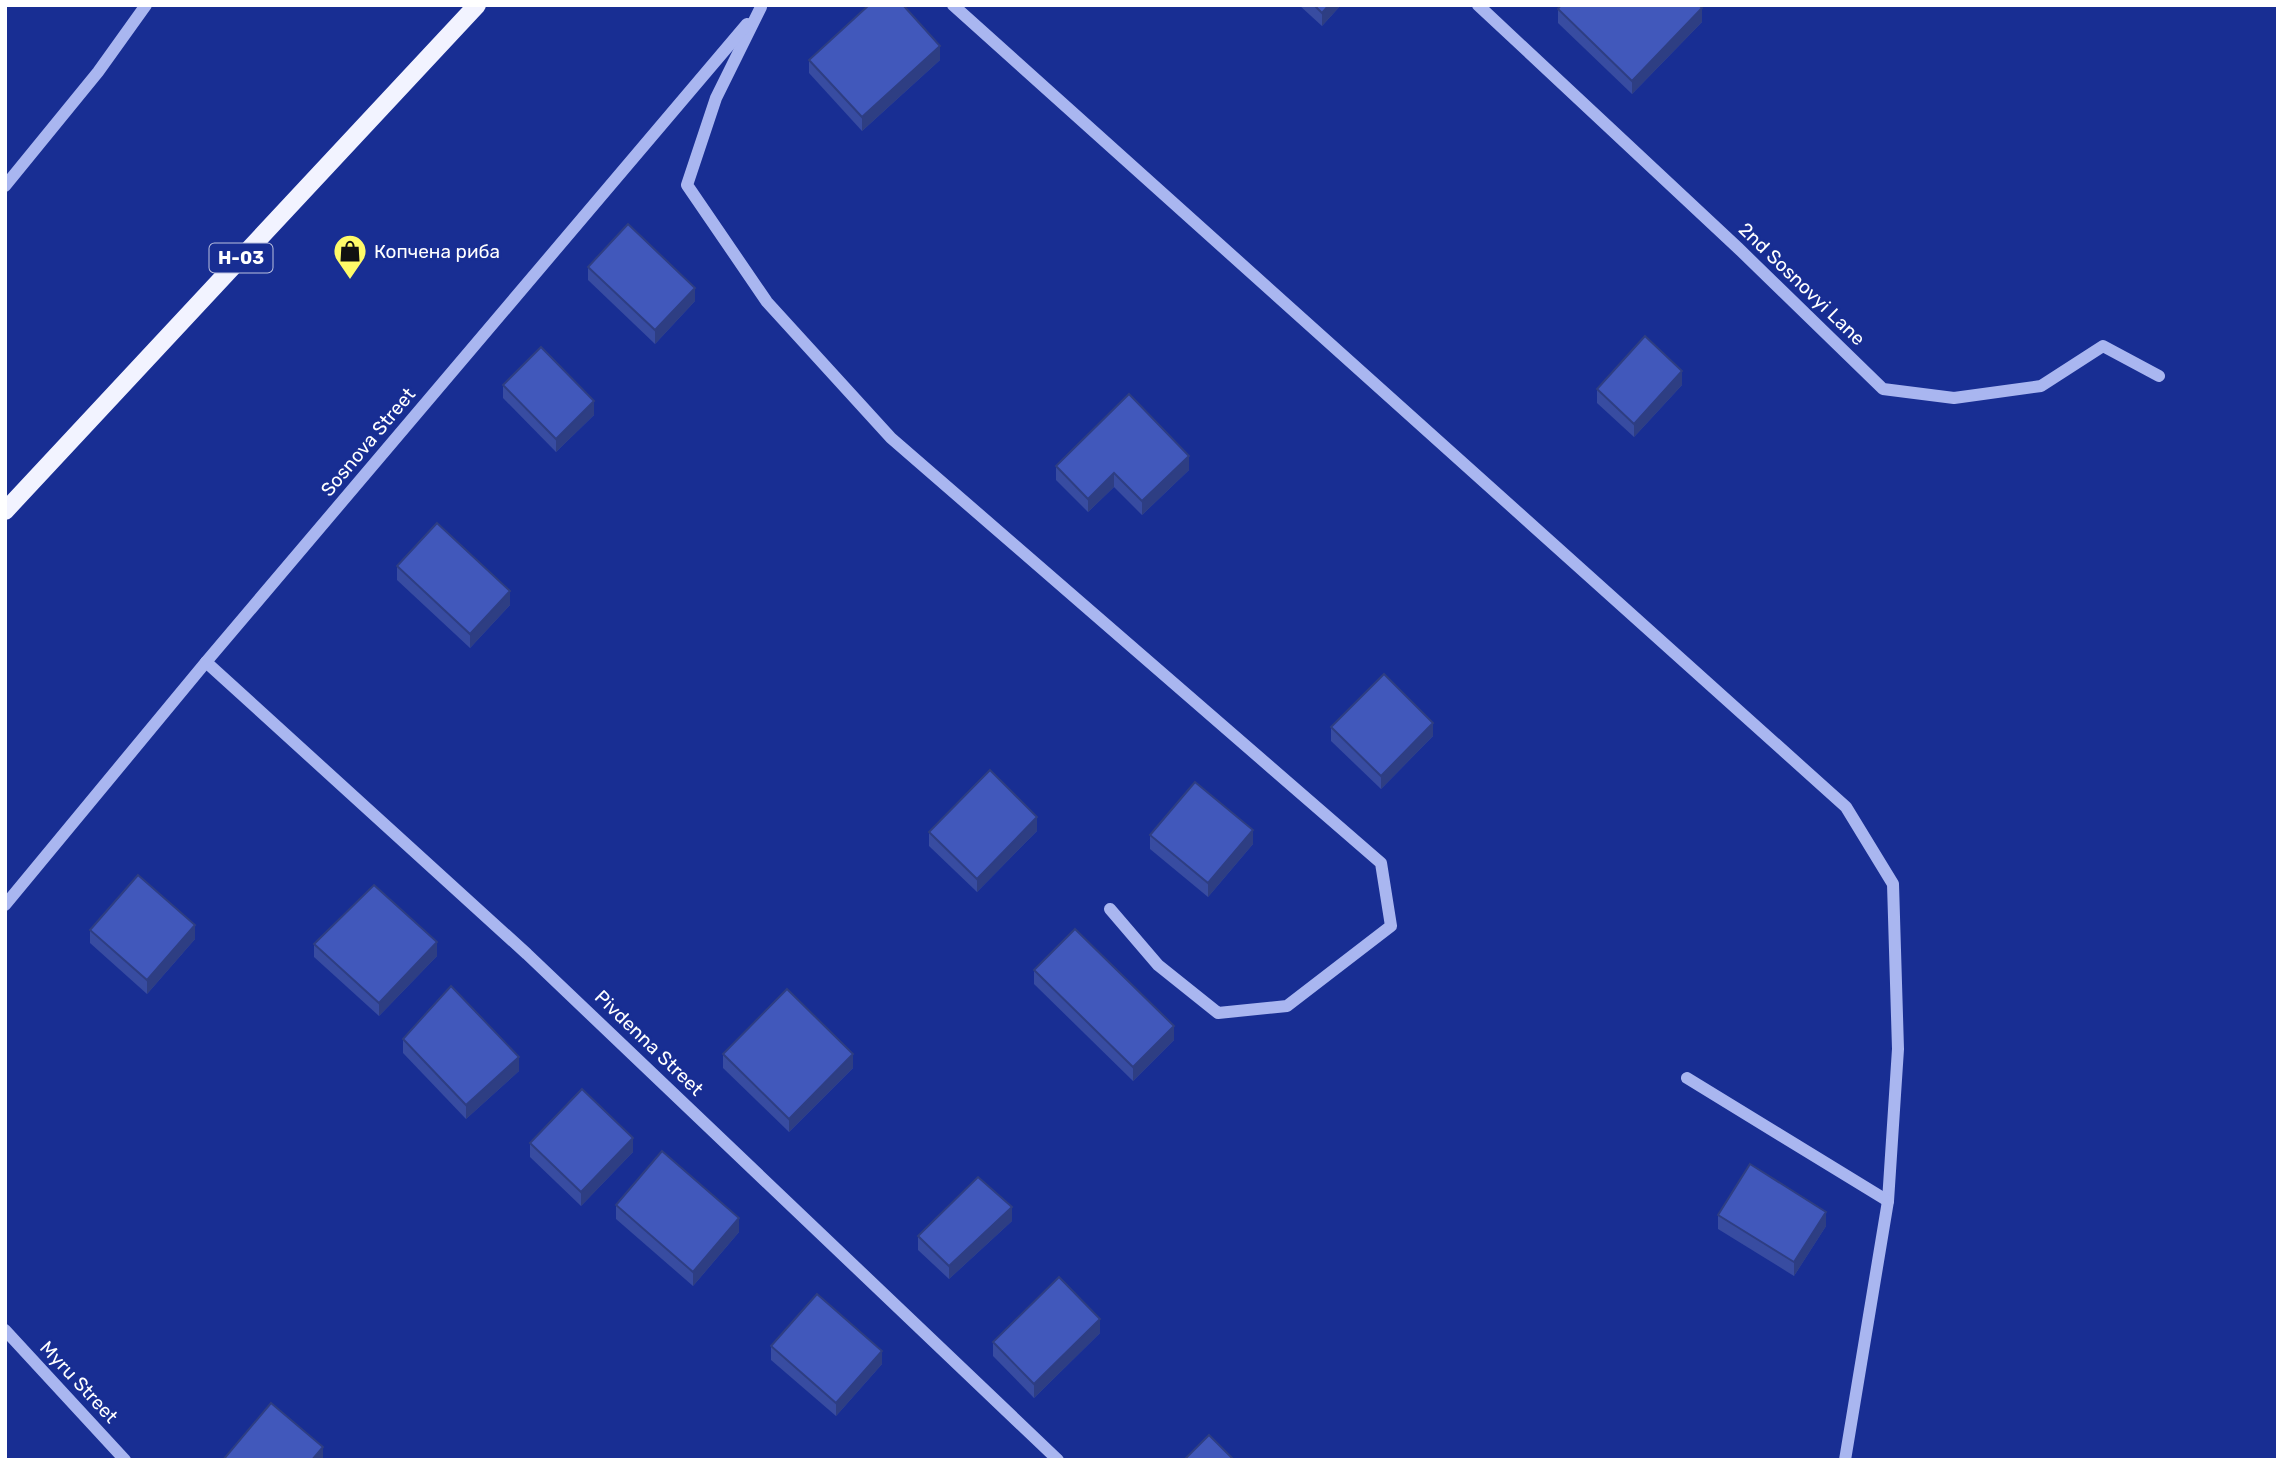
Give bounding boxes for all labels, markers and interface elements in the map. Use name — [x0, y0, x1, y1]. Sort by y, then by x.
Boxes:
street label: 2nd Sosnovyi Lane — [1734, 218, 1870, 350]
shop icon: Копчена риба — [331, 232, 369, 281]
place label: Копчена риба — [374, 240, 500, 263]
road number: Н-03 — [210, 244, 272, 272]
street label: Sosnova Street — [316, 383, 420, 501]
street label: Pivdenna Street — [590, 985, 708, 1101]
street label: Myru Street — [35, 1336, 123, 1428]

